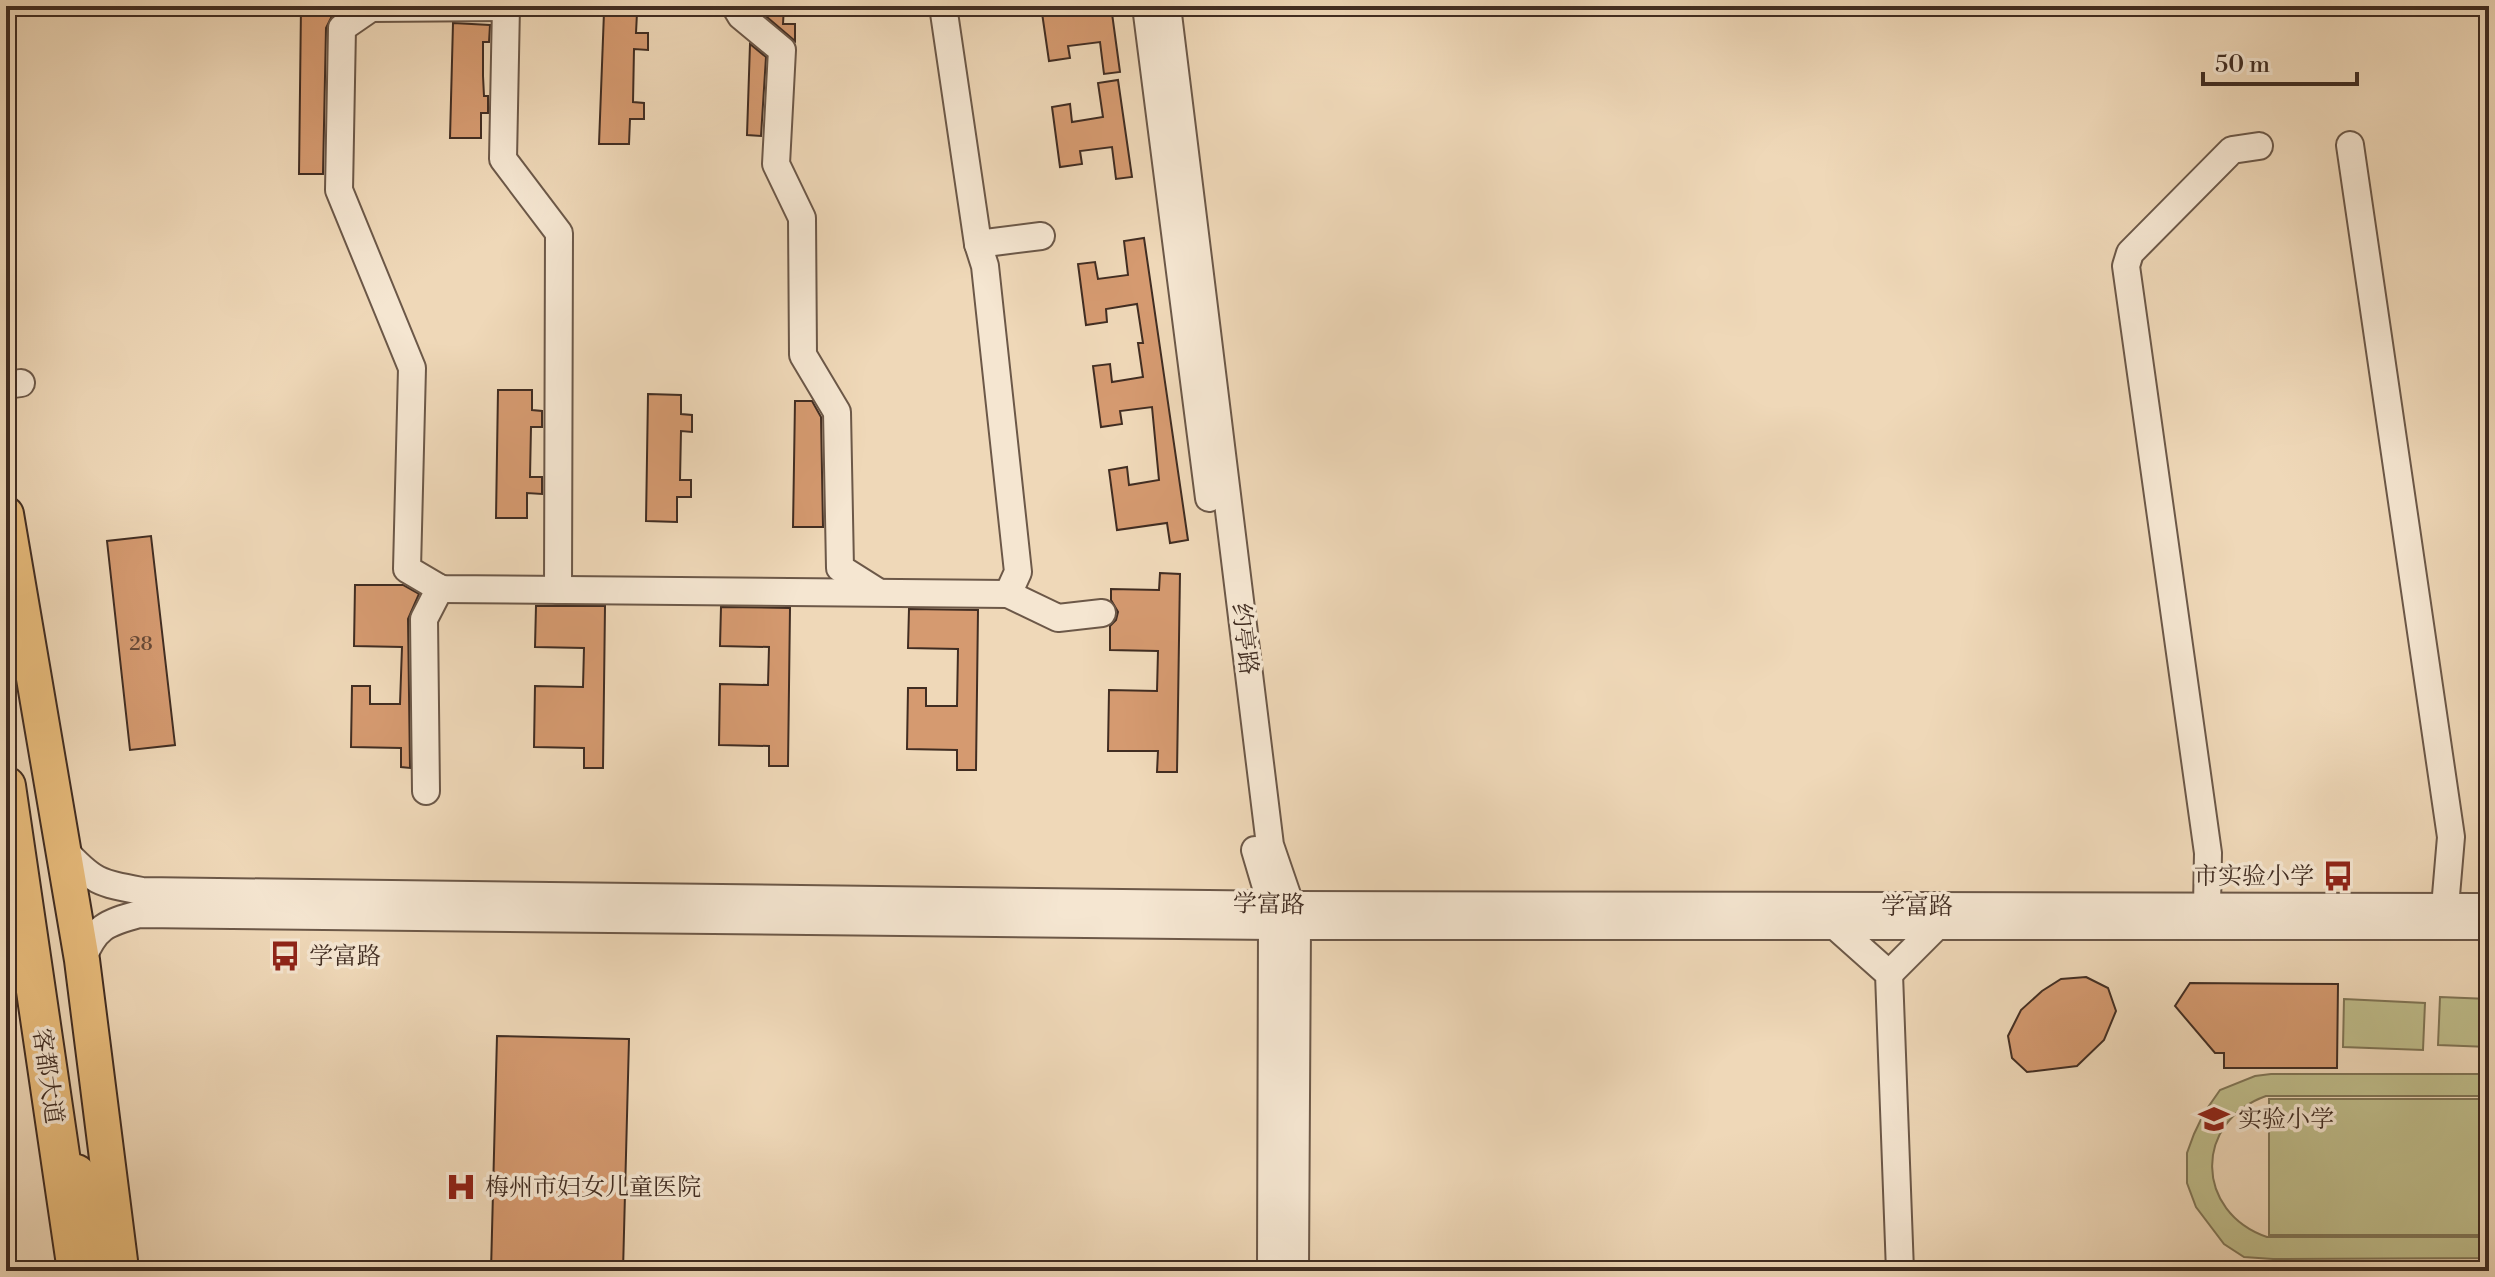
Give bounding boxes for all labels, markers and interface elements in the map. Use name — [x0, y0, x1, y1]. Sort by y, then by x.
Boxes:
scale bar — [2203, 36, 2357, 86]
text: 50 m — [2215, 50, 2270, 80]
street label: 约亭路 — [1225, 602, 1263, 677]
house number: 28 — [129, 632, 153, 657]
bus stop icon: 市实验小学 — [2321, 859, 2355, 893]
place label: 市实验小学 — [2194, 862, 2314, 892]
street label: 学富路 — [1233, 889, 1305, 921]
street label: 学富路 — [1881, 892, 1953, 922]
bus stop icon: 学富路 — [268, 939, 302, 973]
place label: 学富路 — [309, 942, 381, 972]
street label: 客都大道 — [25, 1027, 69, 1126]
school or university icon: 实验小学 — [2197, 1102, 2231, 1136]
place label: 实验小学 — [2238, 1105, 2334, 1135]
hospital icon: 梅州市妇女儿童医院 — [444, 1170, 478, 1204]
place label: 梅州市妇女儿童医院 — [485, 1173, 701, 1203]

